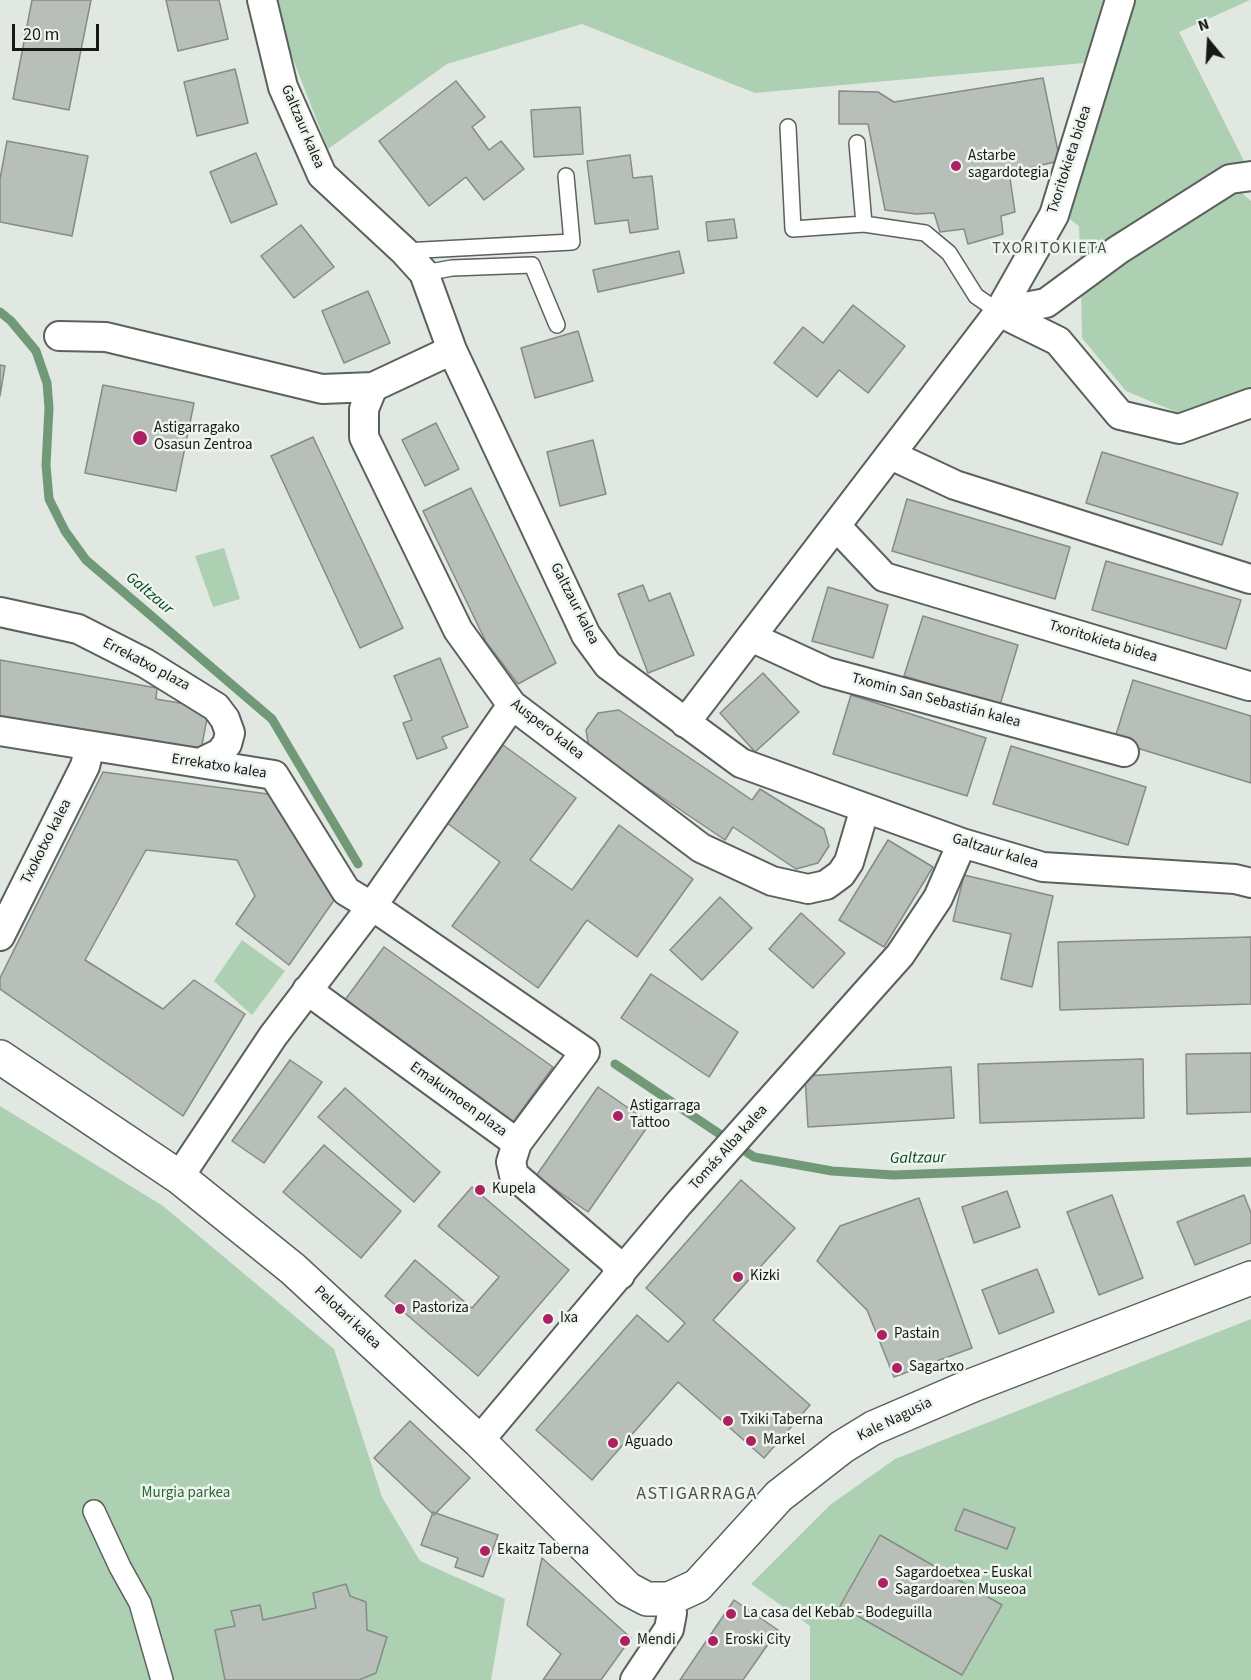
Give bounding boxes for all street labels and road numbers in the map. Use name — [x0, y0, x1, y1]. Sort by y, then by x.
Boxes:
street label: Galtzaur kalea — [276, 82, 328, 172]
street label: Txoritokieta bidea — [1044, 104, 1096, 216]
street label: Galtzaur kalea — [546, 560, 602, 648]
street label: Txoritokieta bidea — [1046, 617, 1160, 667]
street label: Errekatxo plaza — [99, 635, 193, 695]
street label: Txomin San Sebastián kalea — [850, 670, 1022, 732]
street label: Auspero kalea — [507, 696, 587, 764]
street label: Errekatxo kalea — [170, 751, 268, 783]
street label: Txokotxo kalea — [18, 797, 76, 887]
street label: Galtzaur kalea — [950, 830, 1040, 874]
street label: Emakumoen plaza — [406, 1059, 510, 1141]
street label: Tomás Alba kalea — [686, 1102, 772, 1194]
street label: Pelotari kalea — [310, 1282, 384, 1354]
street label: Kale Nagusia — [855, 1394, 935, 1446]

